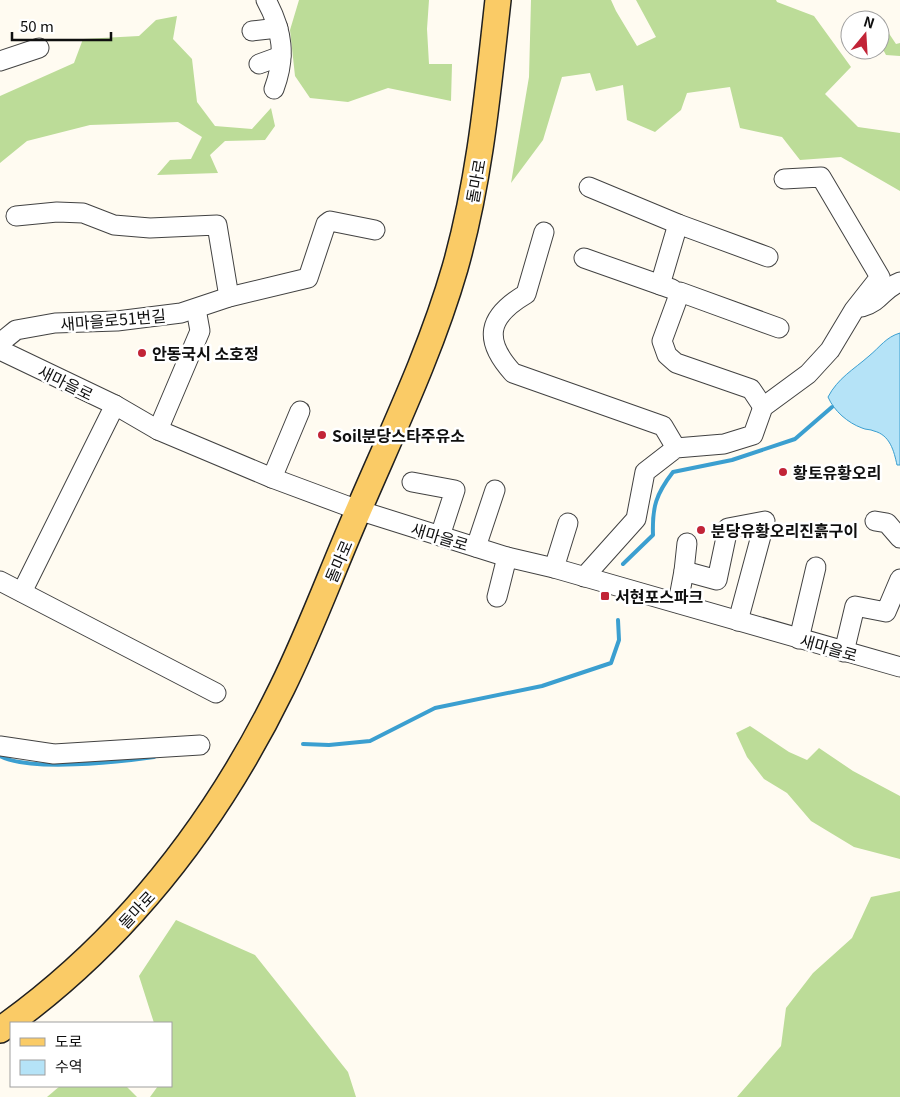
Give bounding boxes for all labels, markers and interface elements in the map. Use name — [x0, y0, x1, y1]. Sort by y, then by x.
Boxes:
scale bar — [12, 10, 111, 42]
north arrow — [840, 10, 890, 60]
text: N — [861, 11, 877, 33]
text: 50 m — [20, 15, 54, 36]
street label: 돌마로 — [459, 157, 491, 205]
street label: 새마을로51번길 — [59, 302, 167, 336]
place label: 안동국시 소호정 — [152, 341, 259, 365]
marker: 안동국시 소호정 — [136, 347, 148, 359]
street label: 새마을로 — [34, 358, 98, 406]
place label: Soil분당스타주유소 — [332, 423, 465, 447]
marker: Soil분당스타주유소 — [316, 429, 328, 441]
place label: 황토유황오리 — [793, 460, 881, 484]
marker: 황토유황오리 — [777, 466, 789, 478]
street label: 새마을로 — [408, 516, 472, 556]
place label: 분당유황오리진흙구이 — [711, 518, 858, 542]
marker: 분당유황오리진흙구이 — [695, 524, 707, 536]
street label: 돌마로 — [318, 536, 358, 586]
place label: 서현포스파크 — [615, 584, 704, 608]
marker: 서현포스파크 — [599, 590, 611, 602]
street label: 새마을로 — [797, 627, 861, 667]
street label: 돌마로 — [112, 884, 160, 933]
legend — [10, 1022, 172, 1087]
text: 도로 — [55, 1030, 83, 1051]
text: 수역 — [55, 1055, 83, 1076]

